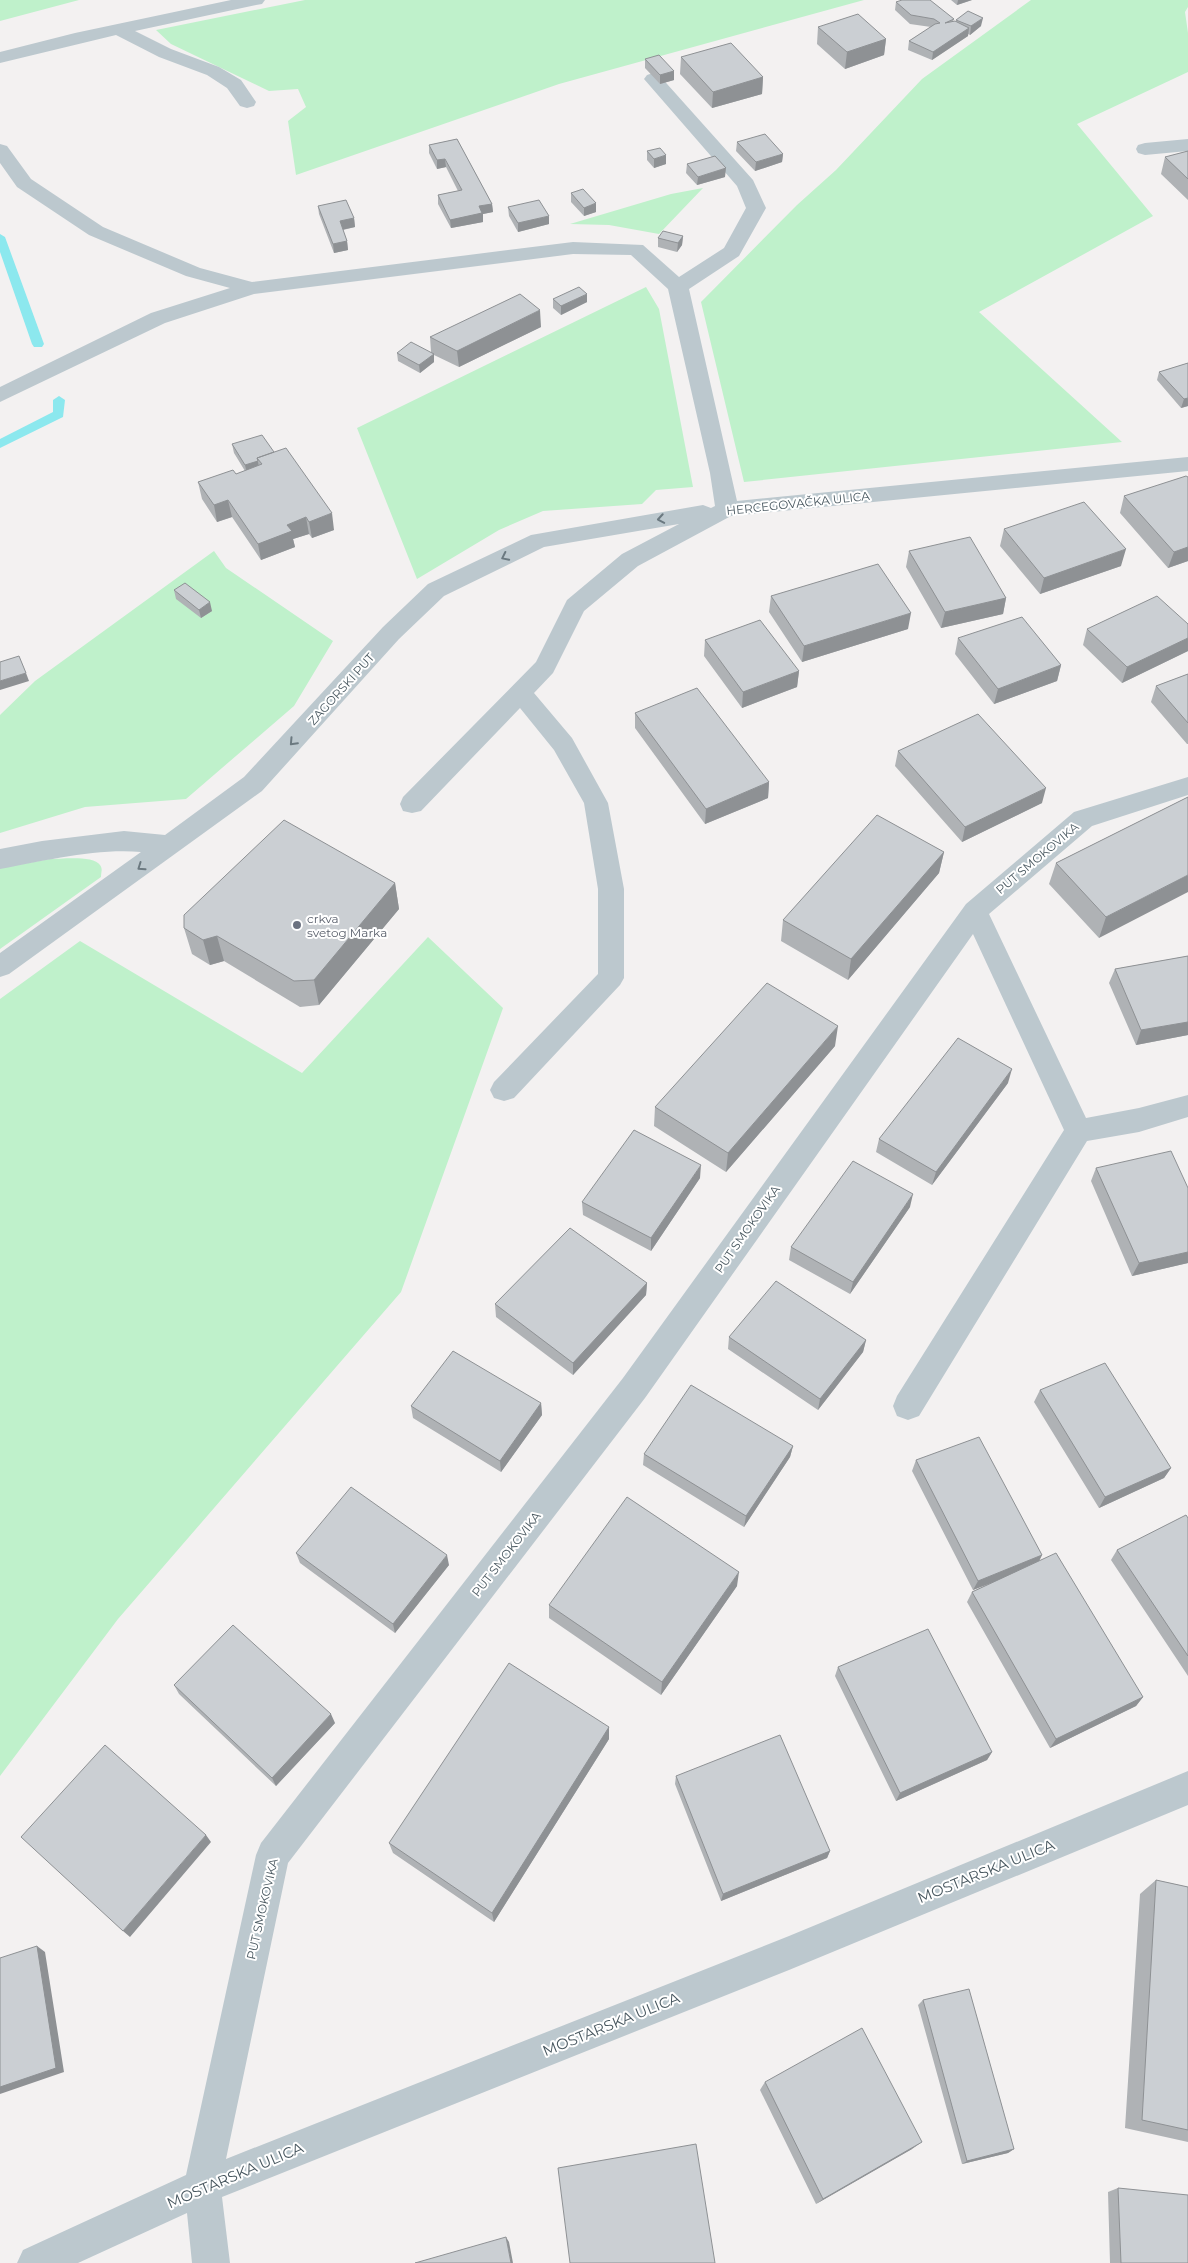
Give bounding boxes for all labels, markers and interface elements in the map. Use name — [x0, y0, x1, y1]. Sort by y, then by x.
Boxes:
street label: HERCEGOVAČKA ULICA — [726, 488, 871, 518]
one-way arrow — [657, 514, 666, 524]
one-way arrow — [501, 550, 510, 560]
street label: ZAGORSKI PUT — [305, 650, 377, 728]
one-way arrow — [290, 736, 299, 745]
street label: PUT SMOKOVIKA — [993, 819, 1082, 897]
one-way arrow — [137, 861, 147, 870]
place label: crkva svetog Marka — [307, 911, 387, 940]
marker: crkva svetog Marka — [291, 919, 303, 931]
street label: PUT SMOKOVIKA — [711, 1182, 783, 1276]
street label: PUT SMOKOVIKA — [468, 1508, 544, 1599]
street label: MOSTARSKA ULICA — [915, 1835, 1058, 1907]
street label: PUT SMOKOVIKA — [243, 1857, 281, 1961]
street label: MOSTARSKA ULICA — [540, 1988, 683, 2060]
street label: MOSTARSKA ULICA — [164, 2138, 306, 2212]

